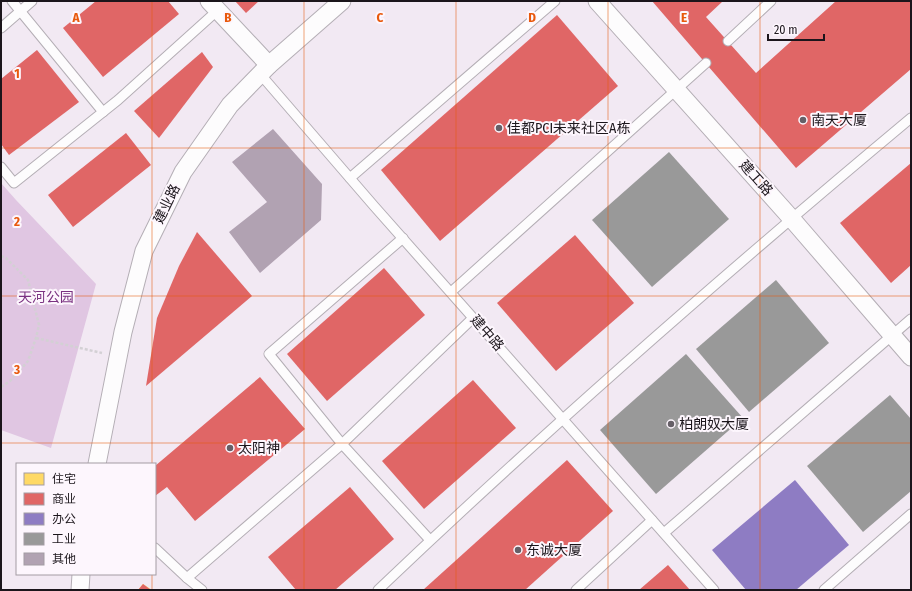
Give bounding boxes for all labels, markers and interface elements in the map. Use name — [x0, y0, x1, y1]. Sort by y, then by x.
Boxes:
text: A — [71, 10, 80, 25]
text: B — [224, 10, 232, 25]
text: C — [377, 10, 384, 25]
text: D — [528, 10, 536, 25]
text: E — [681, 10, 687, 25]
scale bar — [768, 16, 824, 42]
text: 20 m — [774, 23, 798, 37]
text: 1 — [14, 66, 20, 81]
place label: 南天大厦 — [811, 112, 867, 129]
marker: 南天大厦 — [798, 115, 808, 125]
place label: 佳都PCI未来社区A栋 — [507, 120, 630, 137]
marker: 佳都PCI未来社区A栋 — [494, 123, 504, 133]
street label: 建工路 — [736, 157, 776, 199]
street label: 建业路 — [150, 181, 184, 227]
text: 2 — [13, 214, 20, 229]
park label: 天河公园 — [18, 289, 74, 306]
street label: 建中路 — [467, 312, 507, 354]
text: 3 — [13, 362, 20, 377]
place label: 柏朗奴大厦 — [679, 416, 749, 433]
marker: 柏朗奴大厦 — [666, 419, 676, 429]
place label: 太阳神 — [238, 440, 280, 457]
marker: 太阳神 — [225, 443, 235, 453]
legend — [16, 463, 156, 575]
text: 住宅 — [52, 472, 76, 486]
text: 商业 — [52, 492, 76, 506]
text: 办公 — [52, 512, 76, 526]
text: 工业 — [52, 532, 76, 546]
place label: 东诚大厦 — [526, 542, 582, 559]
marker: 东诚大厦 — [513, 545, 523, 555]
text: 其他 — [52, 552, 76, 566]

